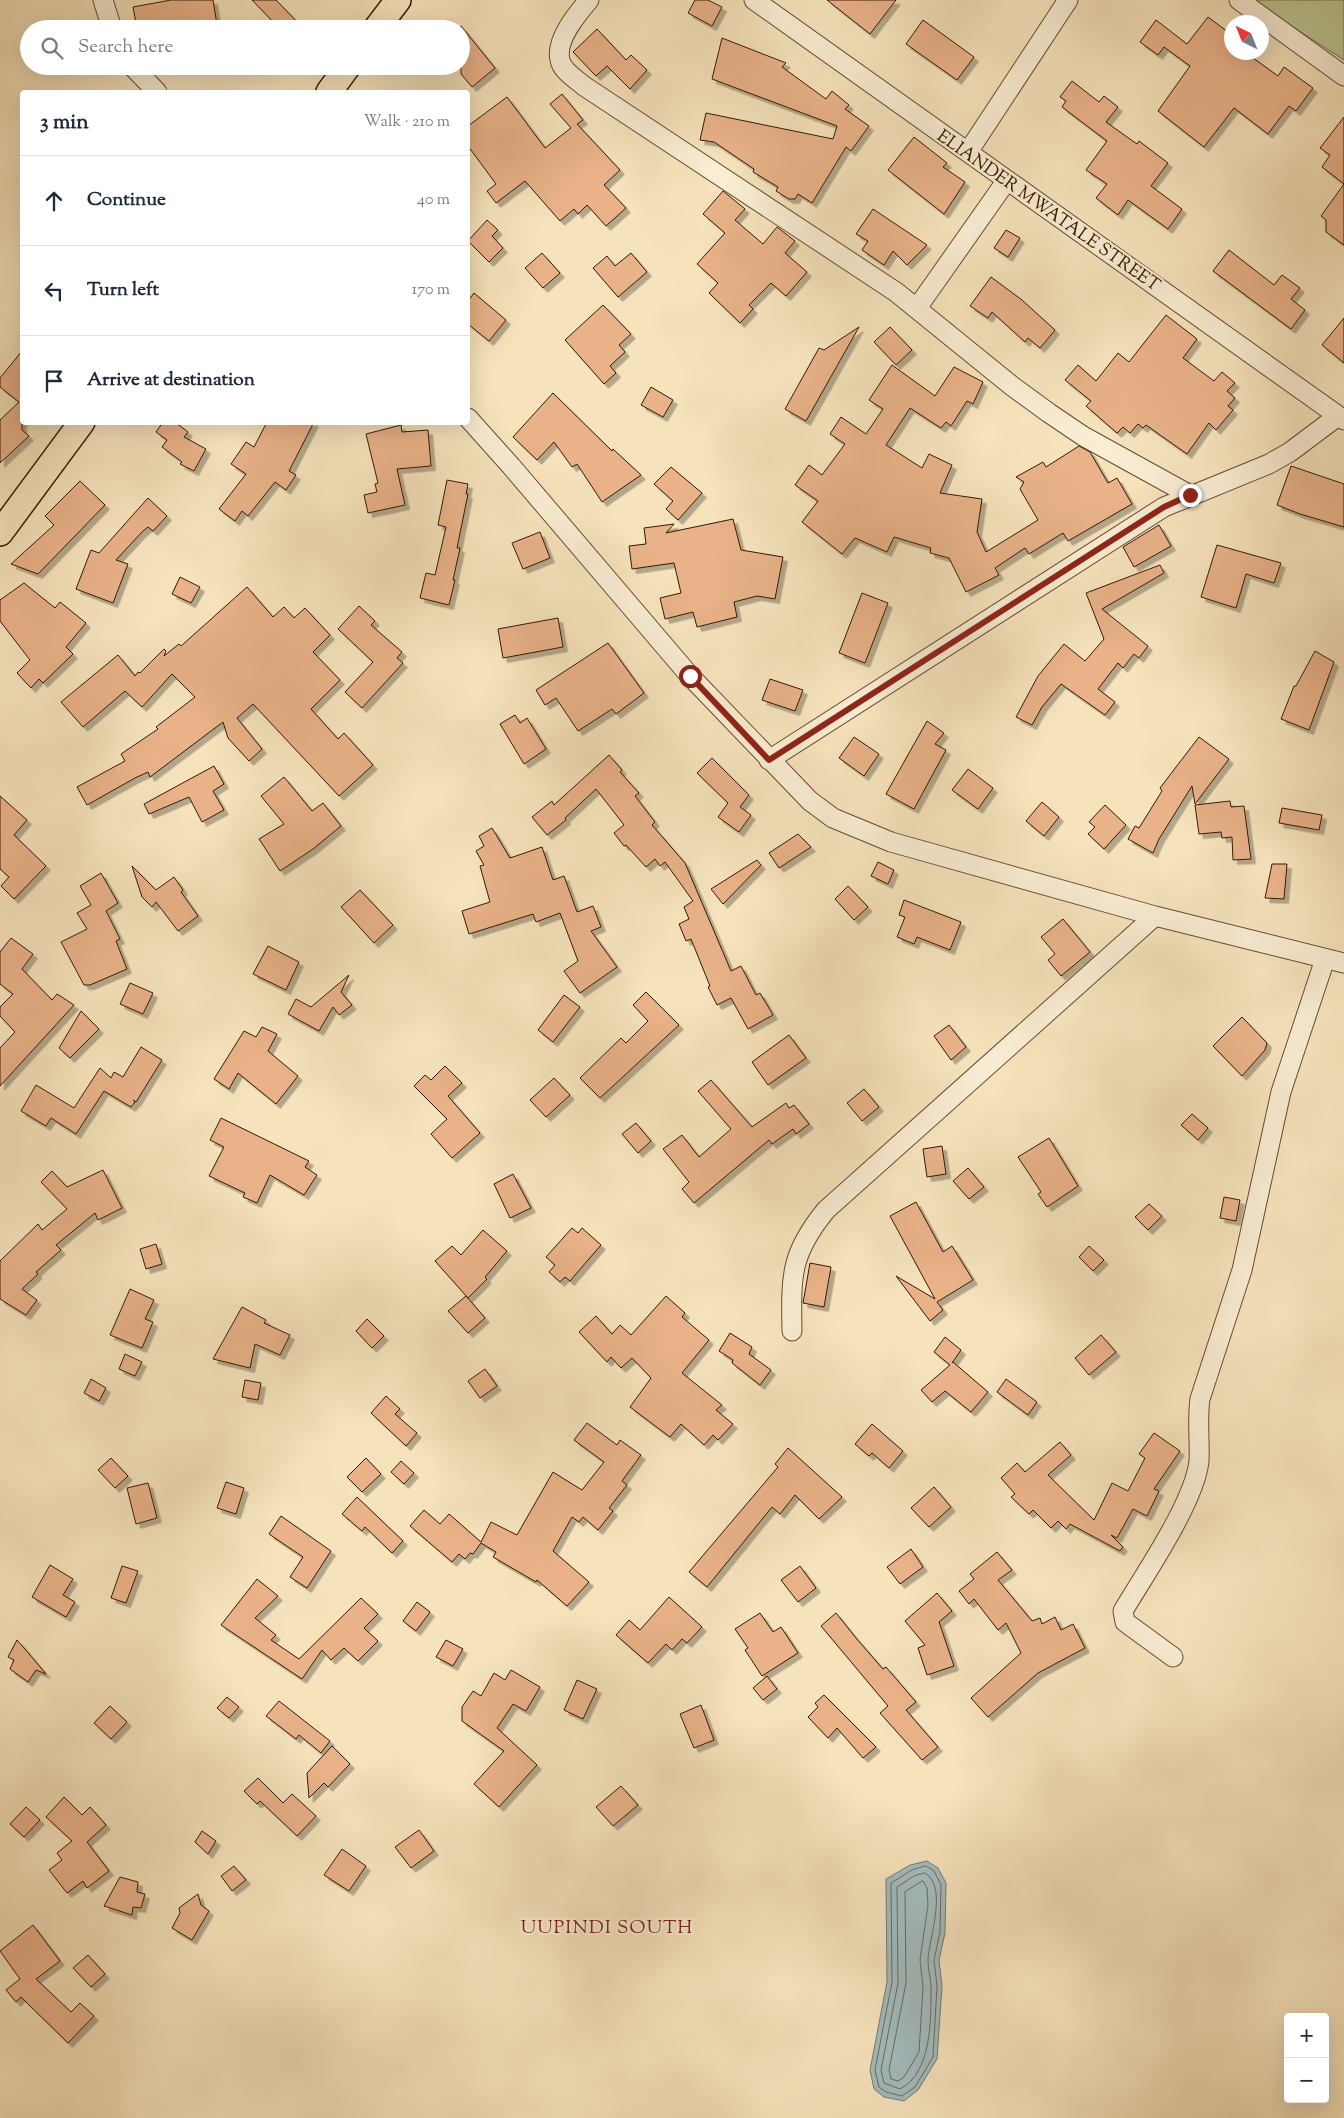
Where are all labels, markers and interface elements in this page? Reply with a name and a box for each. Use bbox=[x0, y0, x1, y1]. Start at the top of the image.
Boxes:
north arrow bbox=[1224, 15, 1269, 60]
search box bbox=[20, 20, 470, 75]
icon: search bbox=[38, 34, 66, 62]
text: Search here bbox=[78, 34, 173, 61]
text: 3 min bbox=[40, 108, 89, 138]
text: Walk · 210 m bbox=[364, 111, 450, 134]
street label: ELIANDER MWATALE STREET bbox=[931, 124, 1165, 299]
icon: ahead bbox=[40, 187, 68, 215]
text: Continue bbox=[87, 187, 166, 214]
text: 40 m bbox=[417, 189, 450, 212]
icon: left bbox=[40, 277, 68, 305]
text: Turn left bbox=[87, 277, 159, 304]
text: 170 m bbox=[412, 279, 450, 302]
icon: arrive bbox=[40, 367, 68, 395]
text: Arrive at destination bbox=[87, 367, 255, 394]
route end bbox=[1179, 484, 1202, 507]
route start bbox=[679, 665, 702, 688]
district label: UUPINDI SOUTH bbox=[521, 1915, 693, 1942]
map controls bbox=[1284, 2013, 1329, 2103]
button: + bbox=[1284, 2013, 1329, 2058]
button: − bbox=[1284, 2058, 1329, 2103]

